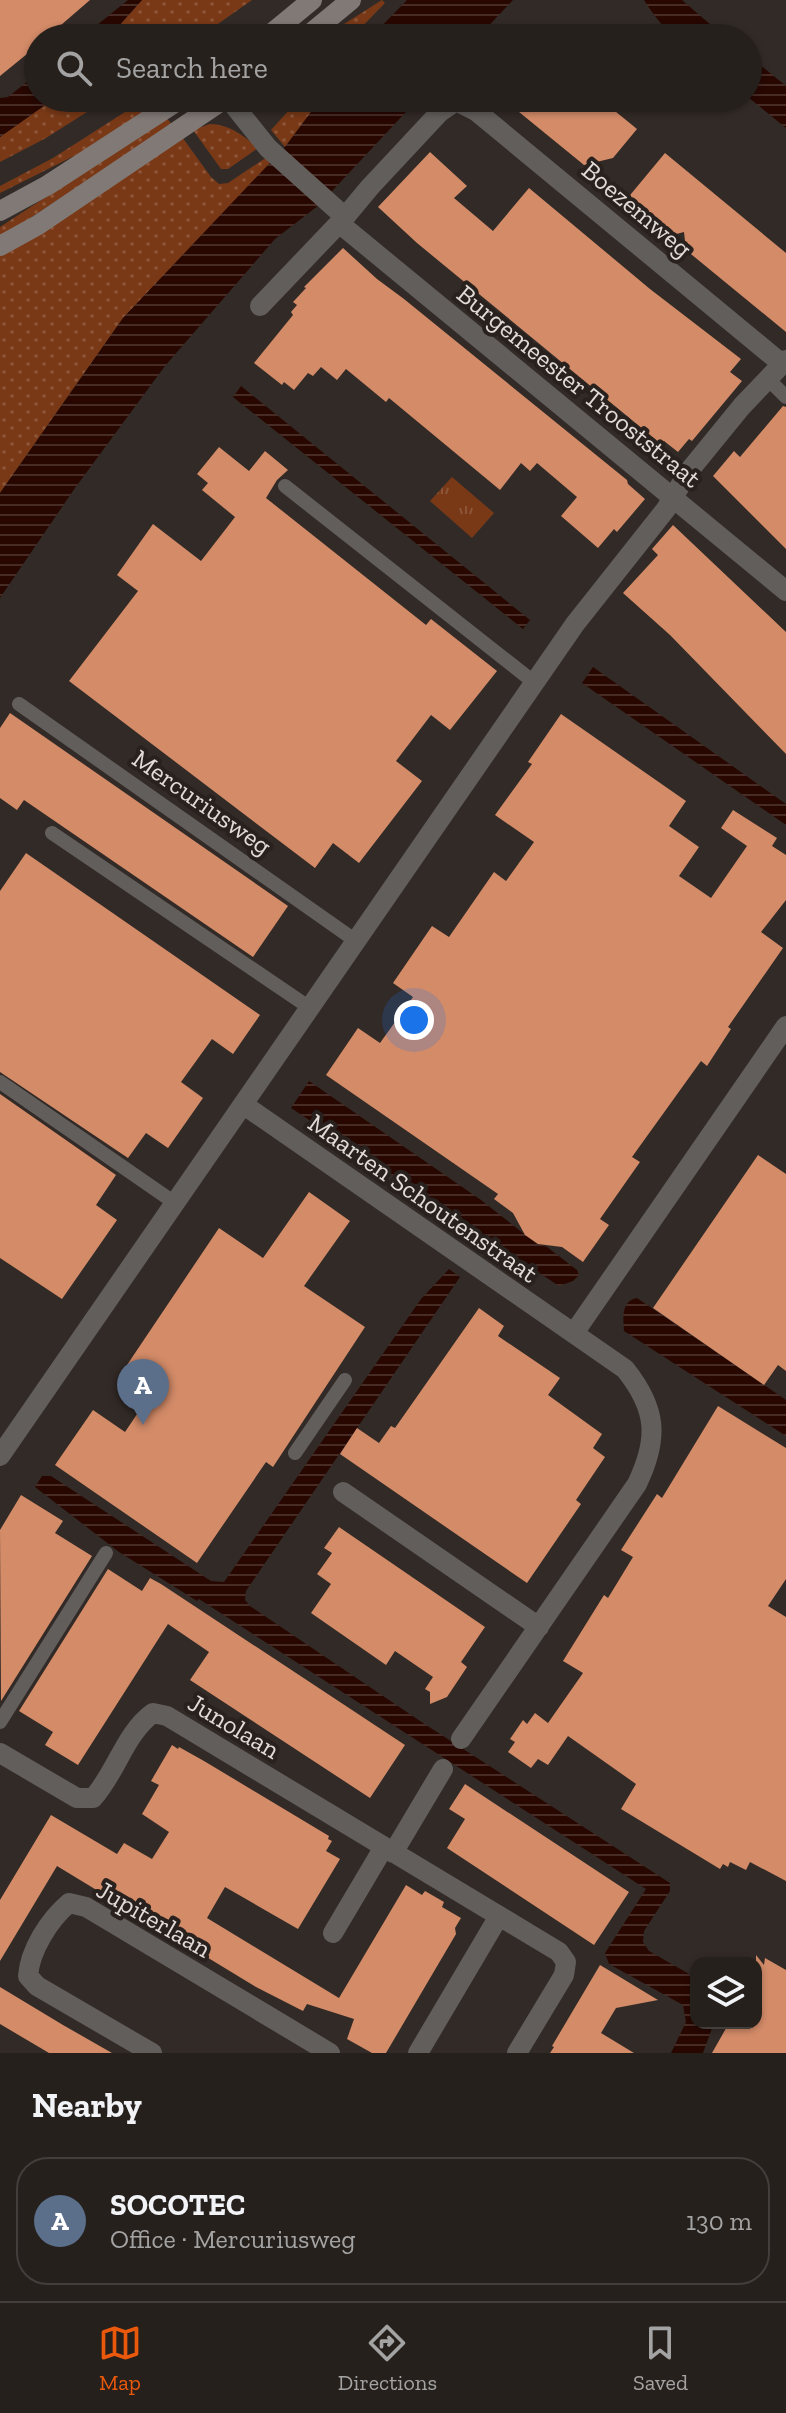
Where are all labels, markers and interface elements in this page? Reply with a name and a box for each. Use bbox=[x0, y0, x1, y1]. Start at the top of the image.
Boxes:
search box bbox=[24, 24, 762, 112]
icon: search bbox=[52, 46, 96, 90]
text: Search here bbox=[116, 50, 268, 86]
street label: Boezemweg bbox=[576, 154, 698, 264]
street label: Burgemeester Trooststraat bbox=[450, 278, 708, 495]
street label: Mercuriusweg bbox=[126, 742, 278, 862]
your location bbox=[394, 1000, 434, 1040]
street label: Maarten Schoutenstraat bbox=[302, 1107, 544, 1290]
pin: A bbox=[117, 1359, 169, 1425]
street label: Junolaan bbox=[182, 1686, 286, 1766]
street label: Jupiterlaan bbox=[91, 1873, 217, 1965]
map controls bbox=[690, 1957, 762, 2029]
button: layers bbox=[690, 1957, 762, 2029]
text: Nearby bbox=[32, 2085, 142, 2126]
text: SOCOTEC bbox=[110, 2187, 245, 2223]
text: A bbox=[51, 2205, 69, 2237]
text: 130 m bbox=[686, 2205, 752, 2237]
text: Office · Mercuriusweg bbox=[110, 2223, 356, 2255]
tab: Map bbox=[98, 2321, 142, 2396]
tab: Directions bbox=[338, 2321, 437, 2396]
tab: Saved bbox=[633, 2321, 688, 2396]

